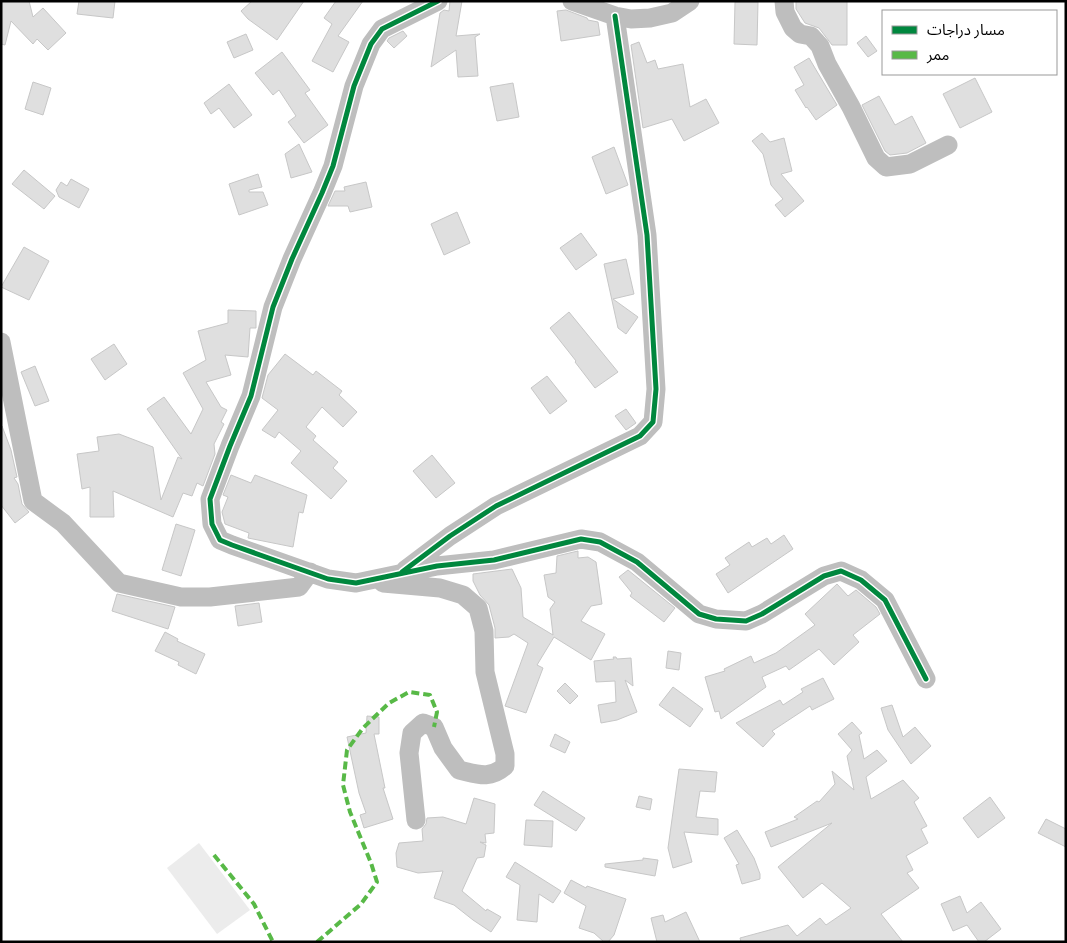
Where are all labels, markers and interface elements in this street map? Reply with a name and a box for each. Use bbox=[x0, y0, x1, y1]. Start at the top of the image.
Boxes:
legend bbox=[882, 10, 1057, 75]
text: مسار دراجات bbox=[927, 19, 1005, 40]
text: ممر bbox=[926, 44, 950, 65]

